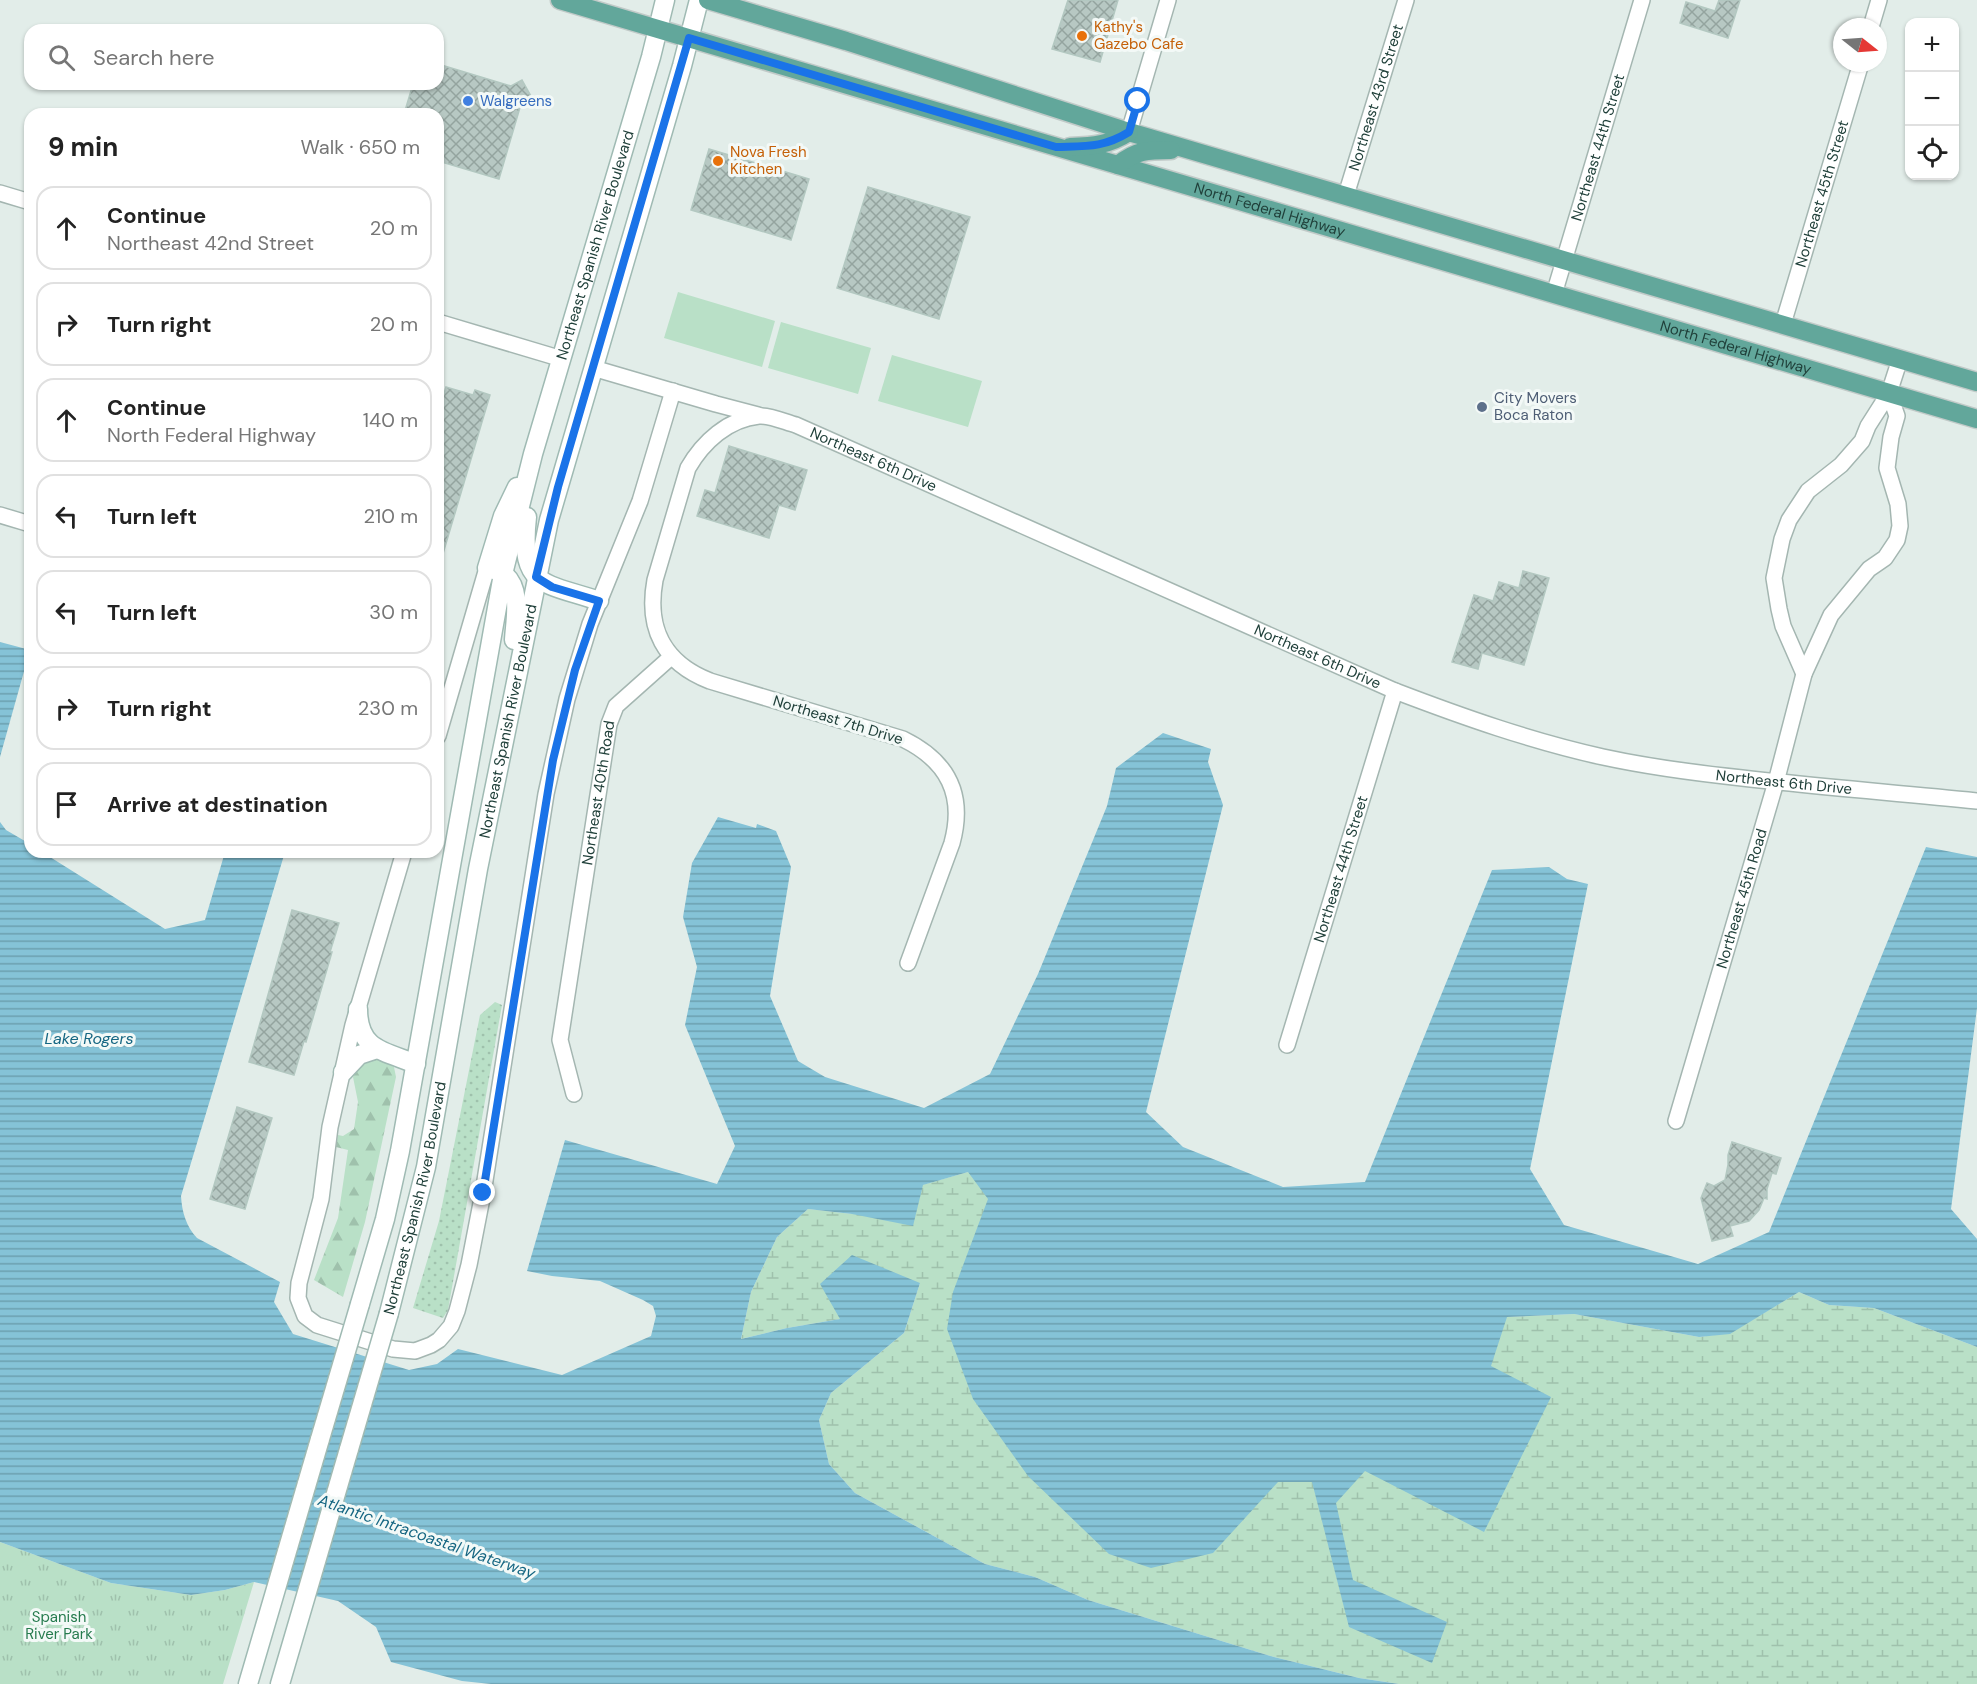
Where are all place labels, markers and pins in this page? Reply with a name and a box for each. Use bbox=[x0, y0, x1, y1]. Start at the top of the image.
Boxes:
place label: Kathy's Gazebo Cafe bbox=[1094, 17, 1183, 54]
marker: Kathy's Gazebo Cafe bbox=[1075, 29, 1089, 43]
place label: Walgreens bbox=[480, 91, 552, 111]
marker: Walgreens bbox=[461, 94, 475, 108]
place label: Nova Fresh Kitchen bbox=[730, 142, 807, 179]
marker: Nova Fresh Kitchen bbox=[711, 154, 725, 168]
place label: City Movers Boca Raton bbox=[1494, 388, 1577, 425]
marker: City Movers Boca Raton bbox=[1475, 400, 1489, 414]

